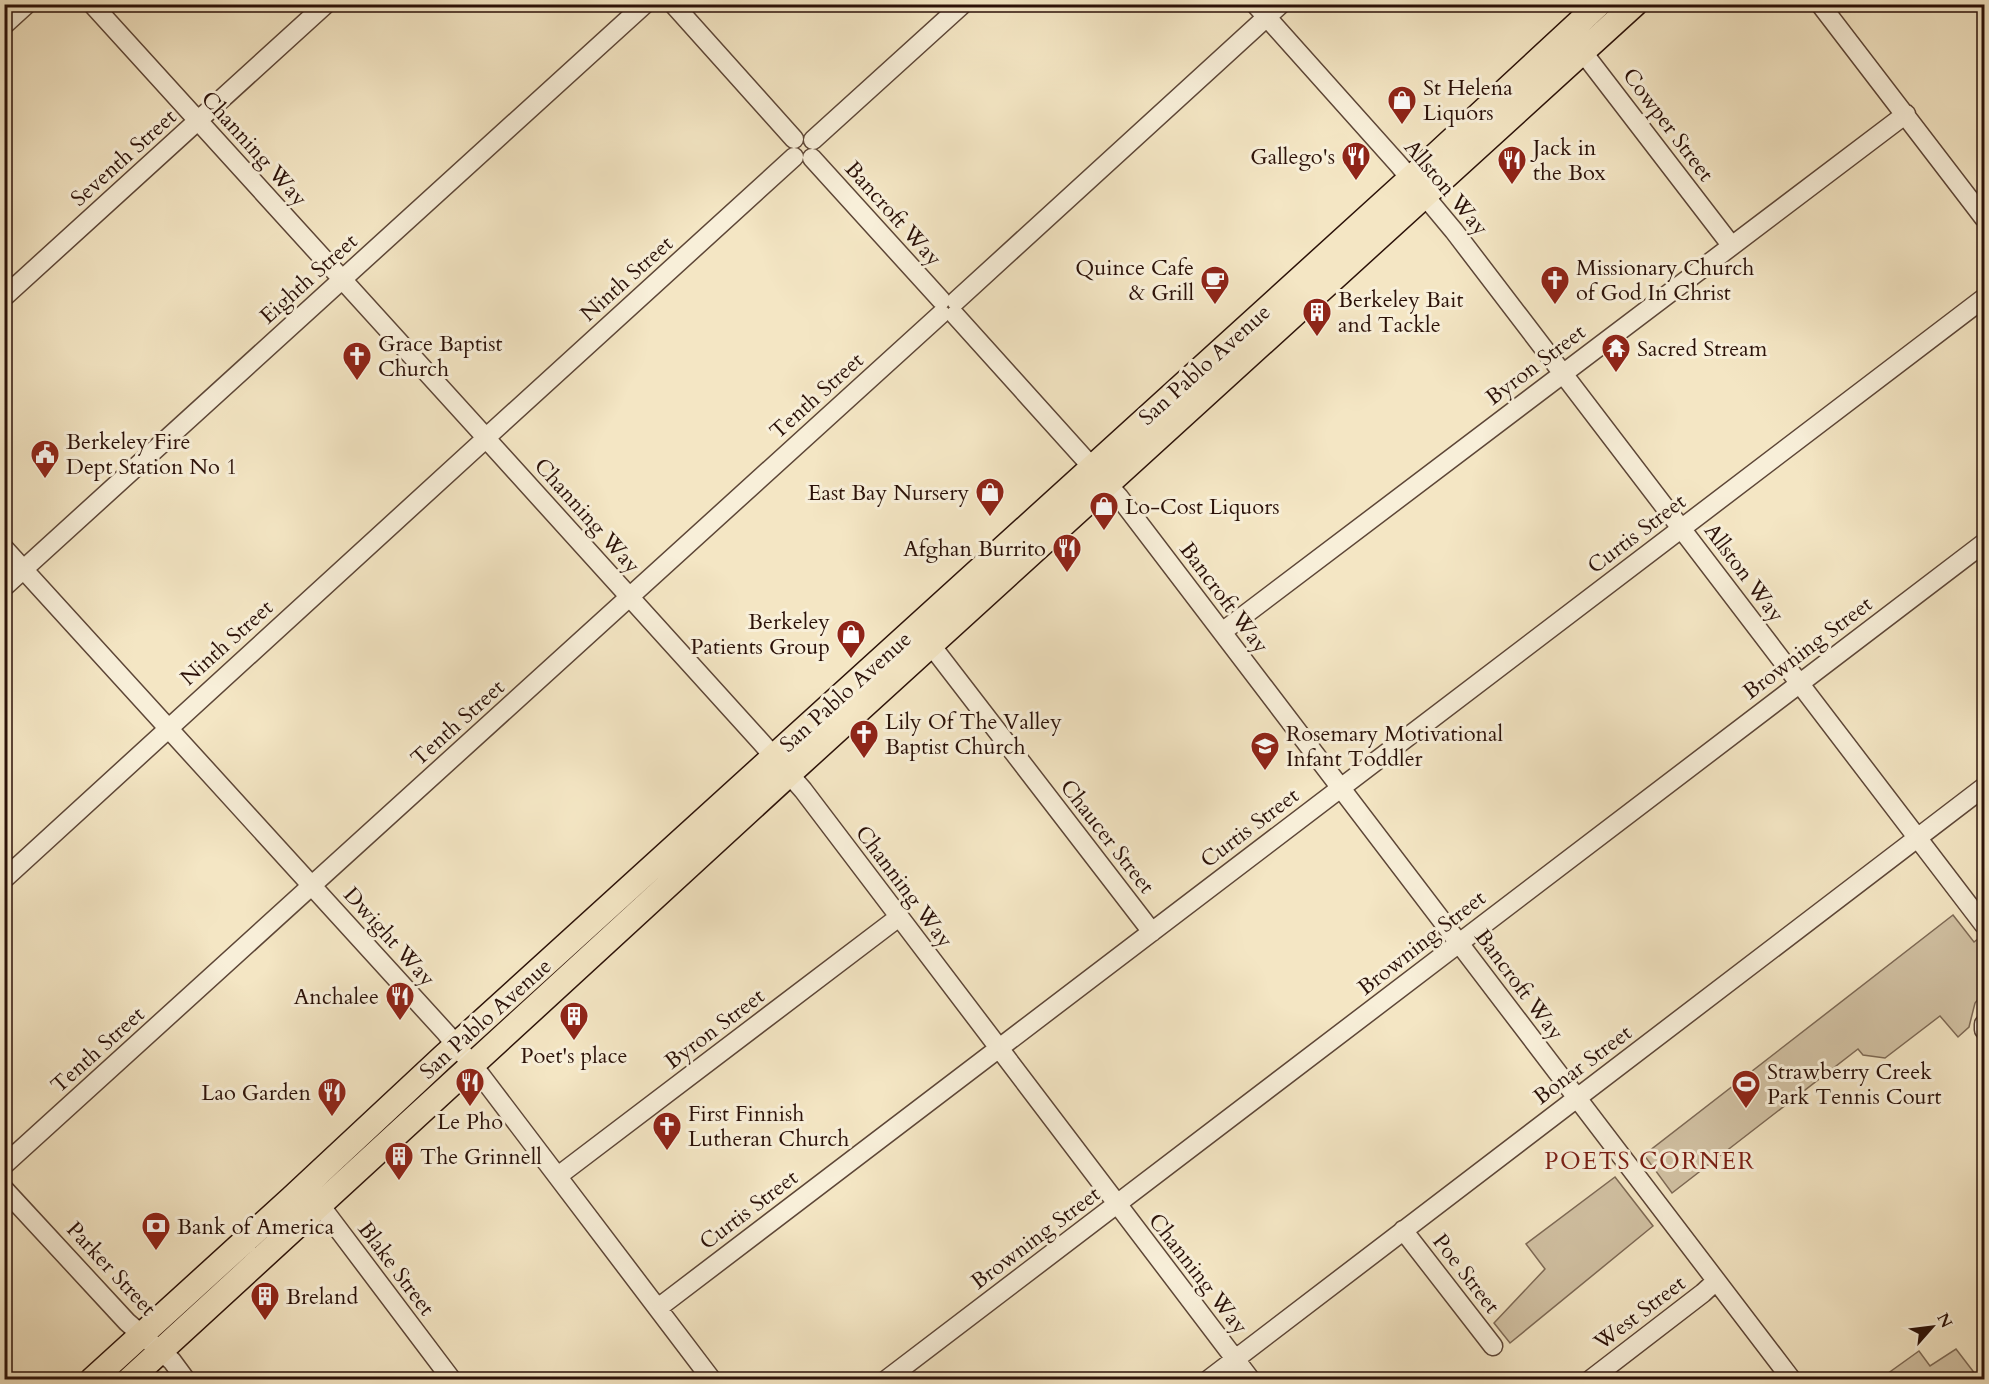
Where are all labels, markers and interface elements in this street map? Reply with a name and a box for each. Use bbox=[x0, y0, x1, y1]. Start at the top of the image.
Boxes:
street label: Cowper Street bbox=[1616, 62, 1721, 188]
place label: St Helena Liquors bbox=[1423, 73, 1513, 128]
street label: Channing Way bbox=[194, 84, 314, 213]
shop icon: St Helena Liquors bbox=[1386, 84, 1418, 126]
street label: Seventh Street bbox=[64, 102, 183, 213]
street label: Allston Way bbox=[1397, 133, 1496, 242]
place label: Jack in the Box bbox=[1530, 133, 1606, 188]
restaurant icon: Gallego's bbox=[1340, 140, 1372, 182]
place label: Gallego's bbox=[1250, 142, 1335, 172]
restaurant icon: Jack in the Box bbox=[1496, 144, 1528, 186]
street label: Bancroft Way bbox=[838, 155, 949, 273]
street label: Eighth Street bbox=[253, 227, 364, 331]
street label: Ninth Street bbox=[574, 229, 680, 328]
place label: Quince Cafe & Grill bbox=[1075, 253, 1194, 308]
place label: Missionary Church of God In Christ bbox=[1576, 253, 1754, 308]
cafe icon: Quince Cafe & Grill bbox=[1199, 264, 1231, 306]
church icon: Missionary Church of God In Christ bbox=[1539, 264, 1571, 306]
place label: Berkeley Bait and Tackle bbox=[1338, 285, 1463, 340]
building icon: Berkeley Bait and Tackle bbox=[1301, 296, 1333, 338]
street label: San Pablo Avenue bbox=[1132, 297, 1277, 432]
street label: Byron Street bbox=[1480, 317, 1592, 412]
place label: Grace Baptist Church bbox=[378, 329, 503, 384]
temple icon: Sacred Stream bbox=[1600, 332, 1632, 374]
place label: Sacred Stream bbox=[1637, 334, 1768, 364]
church icon: Grace Baptist Church bbox=[341, 340, 373, 382]
street label: Tenth Street bbox=[763, 346, 870, 446]
place label: Berkeley Fire Dept Station No 1 bbox=[66, 427, 237, 482]
public building icon: Berkeley Fire Dept Station No 1 bbox=[29, 438, 61, 480]
street label: Channing Way bbox=[527, 451, 647, 580]
shop icon: East Bay Nursery bbox=[974, 476, 1006, 518]
place label: East Bay Nursery bbox=[808, 478, 969, 508]
street label: Curtis Street bbox=[1581, 487, 1692, 581]
shop icon: Lo-Cost Liquors bbox=[1088, 490, 1120, 532]
place label: Lo-Cost Liquors bbox=[1125, 492, 1280, 522]
street label: Allston Way bbox=[1697, 517, 1792, 629]
restaurant icon: Afghan Burrito bbox=[1051, 532, 1083, 574]
place label: Afghan Burrito bbox=[903, 534, 1046, 564]
street label: Bancroft Way bbox=[1173, 536, 1276, 660]
street label: Browning Street bbox=[1737, 589, 1879, 706]
street label: Ninth Street bbox=[174, 593, 280, 692]
place label: Berkeley Patients Group bbox=[691, 607, 830, 662]
shop icon: Berkeley Patients Group bbox=[835, 618, 867, 660]
street label: San Pablo Avenue bbox=[773, 624, 918, 759]
street label: Tenth Street bbox=[404, 673, 511, 773]
place label: Lily Of The Valley Baptist Church bbox=[885, 707, 1062, 762]
church icon: Lily Of The Valley Baptist Church bbox=[848, 718, 880, 760]
place label: Rosemary Motivational Infant Toddler bbox=[1286, 719, 1504, 774]
school or university icon: Rosemary Motivational Infant Toddler bbox=[1249, 730, 1281, 772]
street label: Chaucer Street bbox=[1053, 773, 1161, 900]
street label: Curtis Street bbox=[1194, 781, 1305, 875]
street label: Channing Way bbox=[848, 819, 960, 954]
street label: Dwight Way bbox=[336, 880, 442, 993]
street label: Browning Street bbox=[1351, 883, 1492, 1002]
street label: Bancroft Way bbox=[1468, 923, 1571, 1047]
street label: San Pablo Avenue bbox=[413, 951, 558, 1086]
restaurant icon: Anchalee bbox=[384, 980, 416, 1022]
street label: Byron Street bbox=[659, 981, 771, 1076]
place label: Anchalee bbox=[294, 982, 379, 1012]
street label: Tenth Street bbox=[44, 1000, 151, 1100]
building icon: Poet's place bbox=[558, 1000, 590, 1042]
street label: Bonar Street bbox=[1527, 1018, 1638, 1112]
place label: Poet's place bbox=[521, 1041, 627, 1071]
place label: Strawberry Creek Park Tennis Court bbox=[1767, 1057, 1942, 1112]
restaurant icon: Le Pho bbox=[454, 1066, 486, 1108]
sports icon: Strawberry Creek Park Tennis Court bbox=[1730, 1068, 1762, 1110]
restaurant icon: Lao Garden bbox=[316, 1076, 348, 1118]
place label: Lao Garden bbox=[201, 1078, 311, 1108]
place label: First Finnish Lutheran Church bbox=[688, 1099, 849, 1154]
place label: Le Pho bbox=[437, 1107, 503, 1137]
church icon: First Finnish Lutheran Church bbox=[651, 1110, 683, 1152]
building icon: The Grinnell bbox=[383, 1140, 415, 1182]
place label: The Grinnell bbox=[420, 1142, 542, 1172]
district label: POETS CORNER bbox=[1544, 1145, 1756, 1178]
street label: Curtis Street bbox=[693, 1163, 804, 1257]
street label: Browning Street bbox=[965, 1179, 1107, 1296]
street label: Channing Way bbox=[1142, 1207, 1255, 1341]
bank icon: Bank of America bbox=[140, 1210, 172, 1252]
place label: Bank of America bbox=[177, 1212, 335, 1242]
street label: Parker Street bbox=[60, 1215, 163, 1323]
street label: Blake Street bbox=[351, 1215, 442, 1322]
street label: Poe Street bbox=[1426, 1227, 1507, 1320]
street label: West Street bbox=[1587, 1268, 1692, 1358]
building icon: Breland bbox=[249, 1280, 281, 1322]
place label: Breland bbox=[286, 1282, 359, 1312]
north arrow bbox=[1902, 1297, 1962, 1357]
text: N bbox=[1931, 1309, 1957, 1332]

